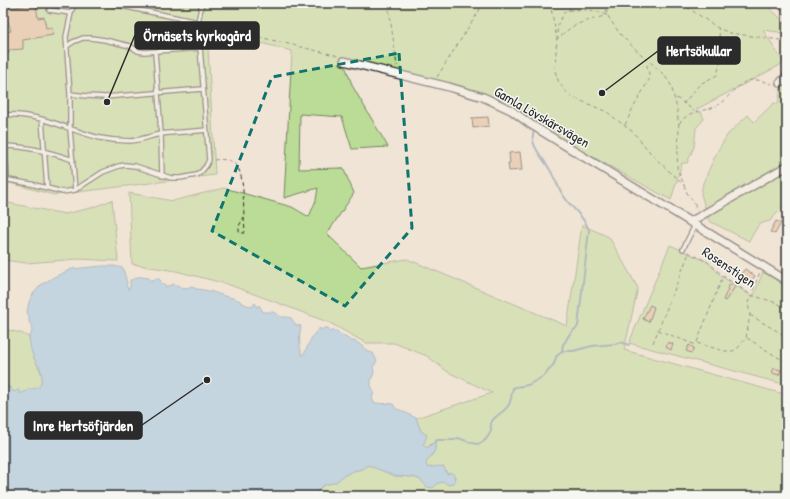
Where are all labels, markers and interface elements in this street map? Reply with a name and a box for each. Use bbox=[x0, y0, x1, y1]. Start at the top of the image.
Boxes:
callout: Örnäsets kyrkogård bbox=[135, 22, 259, 49]
text: Örnäsets kyrkogård bbox=[143, 25, 251, 47]
callout: Hertsökullar bbox=[658, 37, 740, 64]
text: Hertsökullar bbox=[666, 40, 732, 61]
street label: Gamla Lövskärsvägen bbox=[491, 82, 593, 152]
street label: Rosenstigen bbox=[698, 242, 760, 292]
callout: Inre Hertsöfjärden bbox=[25, 412, 142, 439]
text: Inre Hertsöfjärden bbox=[33, 415, 133, 436]

